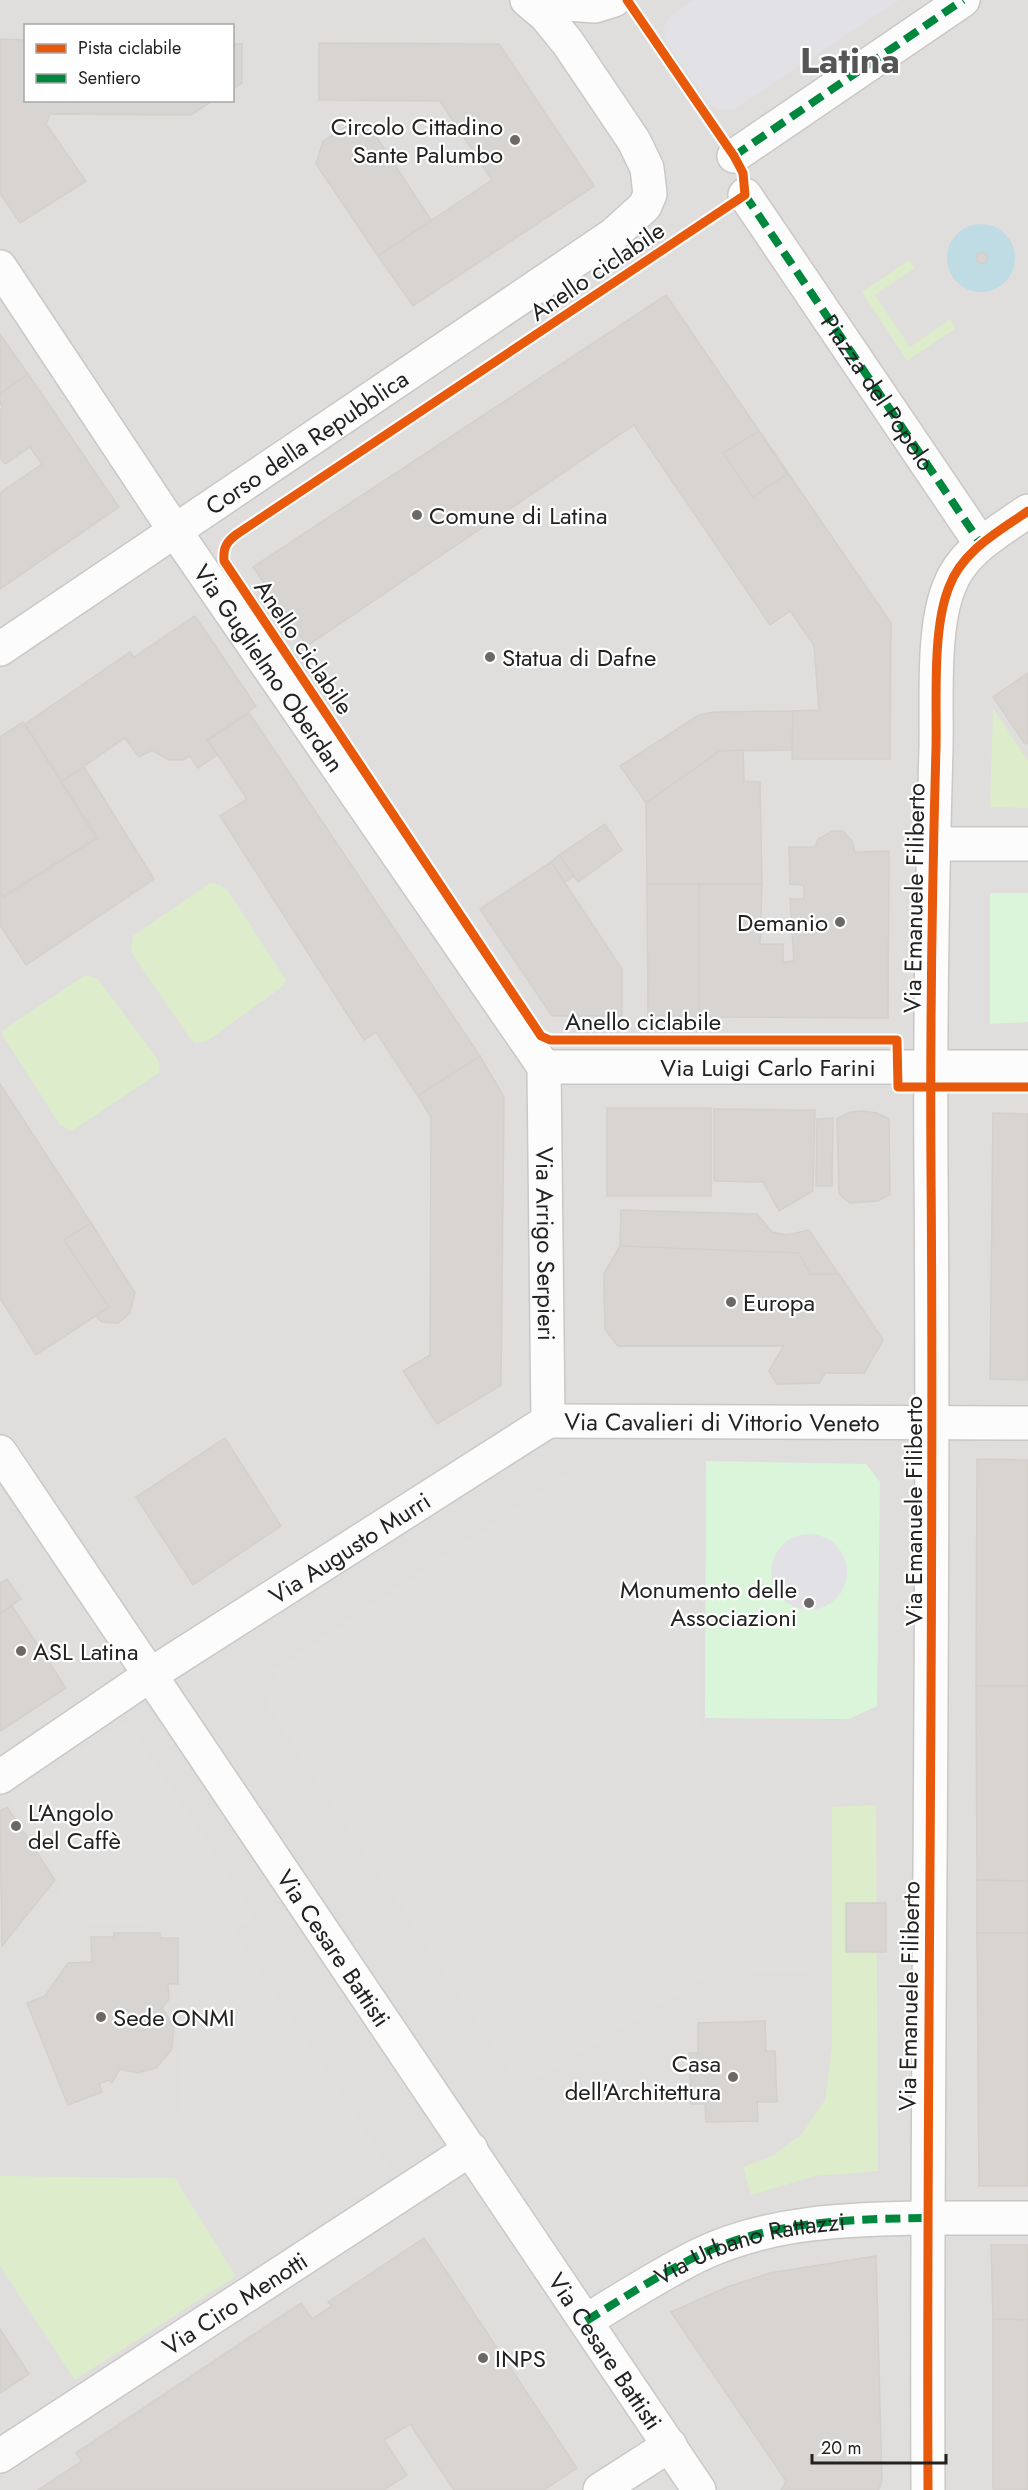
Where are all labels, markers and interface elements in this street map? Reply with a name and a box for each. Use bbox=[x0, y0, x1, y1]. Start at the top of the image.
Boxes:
legend bbox=[24, 24, 234, 102]
district label: Latina bbox=[800, 34, 900, 86]
text: Pista ciclabile bbox=[78, 35, 181, 61]
text: Sentiero bbox=[78, 65, 141, 91]
place label: Circolo Cittadino Sante Palumbo bbox=[331, 109, 503, 172]
marker: Circolo Cittadino Sante Palumbo bbox=[508, 133, 522, 147]
street label: Anello ciclabile bbox=[522, 213, 672, 329]
street label: Piazza del Popolo bbox=[813, 307, 944, 477]
street label: Corso della Repubblica bbox=[198, 361, 415, 523]
place label: Comune di Latina bbox=[429, 498, 608, 533]
marker: Comune di Latina bbox=[410, 508, 424, 522]
street label: Via Guglielmo Oberdan bbox=[185, 557, 353, 779]
street label: Anello ciclabile bbox=[246, 572, 362, 722]
place label: Statua di Dafne bbox=[502, 640, 656, 675]
marker: Statua di Dafne bbox=[483, 650, 497, 664]
street label: Via Emanuele Filiberto bbox=[894, 783, 934, 1013]
place label: Demanio bbox=[737, 905, 828, 940]
marker: Demanio bbox=[833, 915, 847, 929]
street label: Anello ciclabile bbox=[565, 1004, 721, 1039]
street label: Via Luigi Carlo Farini bbox=[660, 1050, 876, 1085]
street label: Via Arrigo Serpieri bbox=[527, 1147, 565, 1341]
place label: Europa bbox=[743, 1285, 815, 1320]
marker: Europa bbox=[724, 1295, 738, 1309]
street label: Via Emanuele Filiberto bbox=[896, 1396, 931, 1626]
street label: Via Cavalieri di Vittorio Veneto bbox=[564, 1404, 880, 1440]
street label: Via Augusto Murri bbox=[262, 1483, 437, 1612]
place label: Monumento delle Associazioni bbox=[620, 1572, 797, 1635]
marker: Monumento delle Associazioni bbox=[802, 1596, 816, 1610]
place label: ASL Latina bbox=[33, 1634, 138, 1669]
marker: ASL Latina bbox=[14, 1644, 28, 1658]
place label: L'Angolo del Caffè bbox=[28, 1795, 121, 1858]
marker: L'Angolo del Caffè bbox=[9, 1819, 23, 1833]
street label: Via Cesare Battisti bbox=[268, 1862, 400, 2034]
street label: Via Emanuele Filiberto bbox=[889, 1881, 929, 2111]
place label: Sede ONMI bbox=[113, 2000, 235, 2035]
marker: Sede ONMI bbox=[94, 2010, 108, 2024]
place label: Casa dell'Architettura bbox=[565, 2046, 721, 2109]
marker: Casa dell'Architettura bbox=[726, 2070, 740, 2084]
street label: Via Urbano Rattazzi bbox=[648, 2203, 846, 2293]
street label: Via Ciro Menotti bbox=[155, 2243, 314, 2363]
street label: Via Cesare Battisti bbox=[540, 2266, 671, 2437]
place label: INPS bbox=[495, 2341, 546, 2376]
marker: INPS bbox=[476, 2351, 490, 2365]
scale bar bbox=[812, 2427, 946, 2465]
text: 20 m bbox=[821, 2435, 861, 2461]

